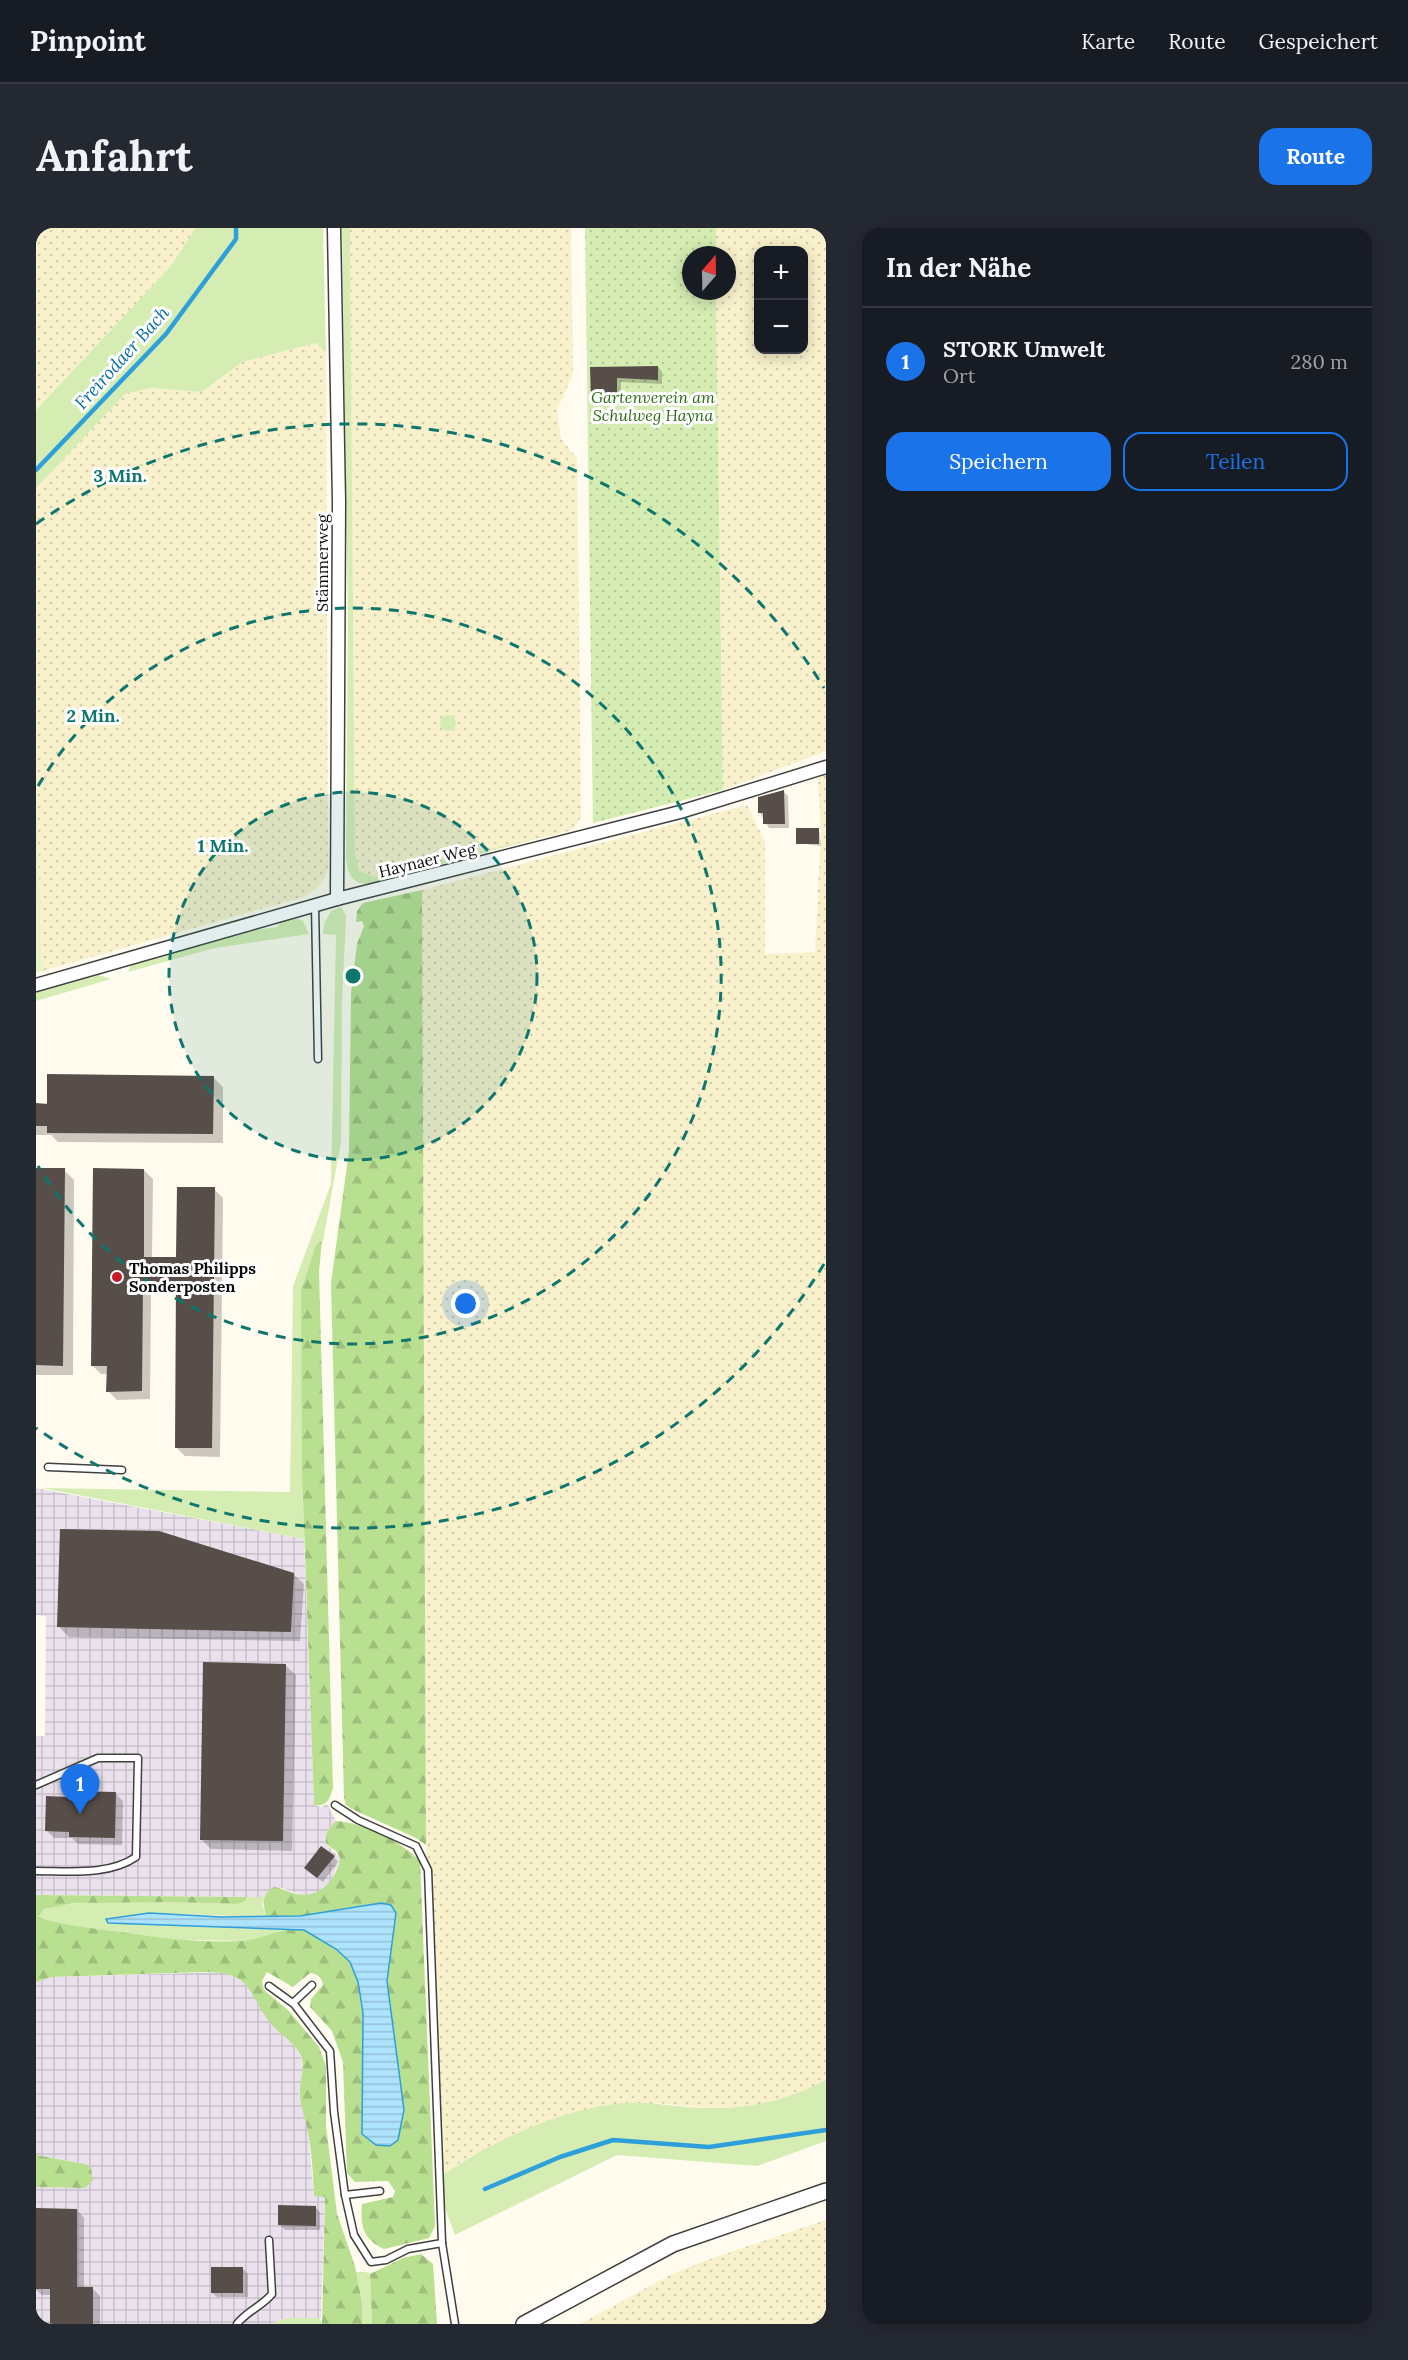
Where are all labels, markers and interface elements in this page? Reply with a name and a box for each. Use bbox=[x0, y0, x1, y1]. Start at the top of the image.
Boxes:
text: Pinpoint bbox=[30, 23, 146, 59]
text: Karte bbox=[1081, 28, 1135, 55]
text: Route bbox=[1168, 28, 1226, 55]
text: Gespeichert bbox=[1259, 28, 1378, 55]
button: Route bbox=[1259, 128, 1372, 185]
text: Anfahrt bbox=[36, 129, 193, 183]
north arrow bbox=[682, 246, 736, 300]
map controls bbox=[754, 246, 808, 354]
button: + bbox=[754, 246, 808, 300]
text: In der Nähe bbox=[886, 251, 1031, 284]
button: − bbox=[754, 300, 808, 354]
water label: Freirodaer Bach bbox=[69, 301, 174, 414]
text: STORK Umwelt bbox=[943, 335, 1105, 363]
text: 1 bbox=[901, 349, 910, 374]
text: 280 m bbox=[1290, 349, 1348, 374]
text: Ort bbox=[943, 363, 975, 388]
park label: Gartenverein am Schulweg Hayna bbox=[591, 387, 715, 425]
button: Speichern bbox=[886, 432, 1111, 491]
button: Teilen bbox=[1123, 432, 1348, 491]
text: 3 Min. bbox=[93, 464, 147, 487]
street label: Stämmerweg bbox=[312, 513, 332, 612]
text: 2 Min. bbox=[66, 704, 120, 727]
text: 1 Min. bbox=[198, 834, 248, 857]
street label: Haynaer Weg bbox=[376, 838, 479, 882]
centre of rings bbox=[343, 966, 363, 986]
place label: Thomas Philipps Sonderposten bbox=[129, 1258, 256, 1296]
marker: Thomas Philipps Sonderposten bbox=[110, 1270, 124, 1284]
your location bbox=[451, 1289, 480, 1318]
pin: 1 bbox=[60, 1764, 99, 1814]

